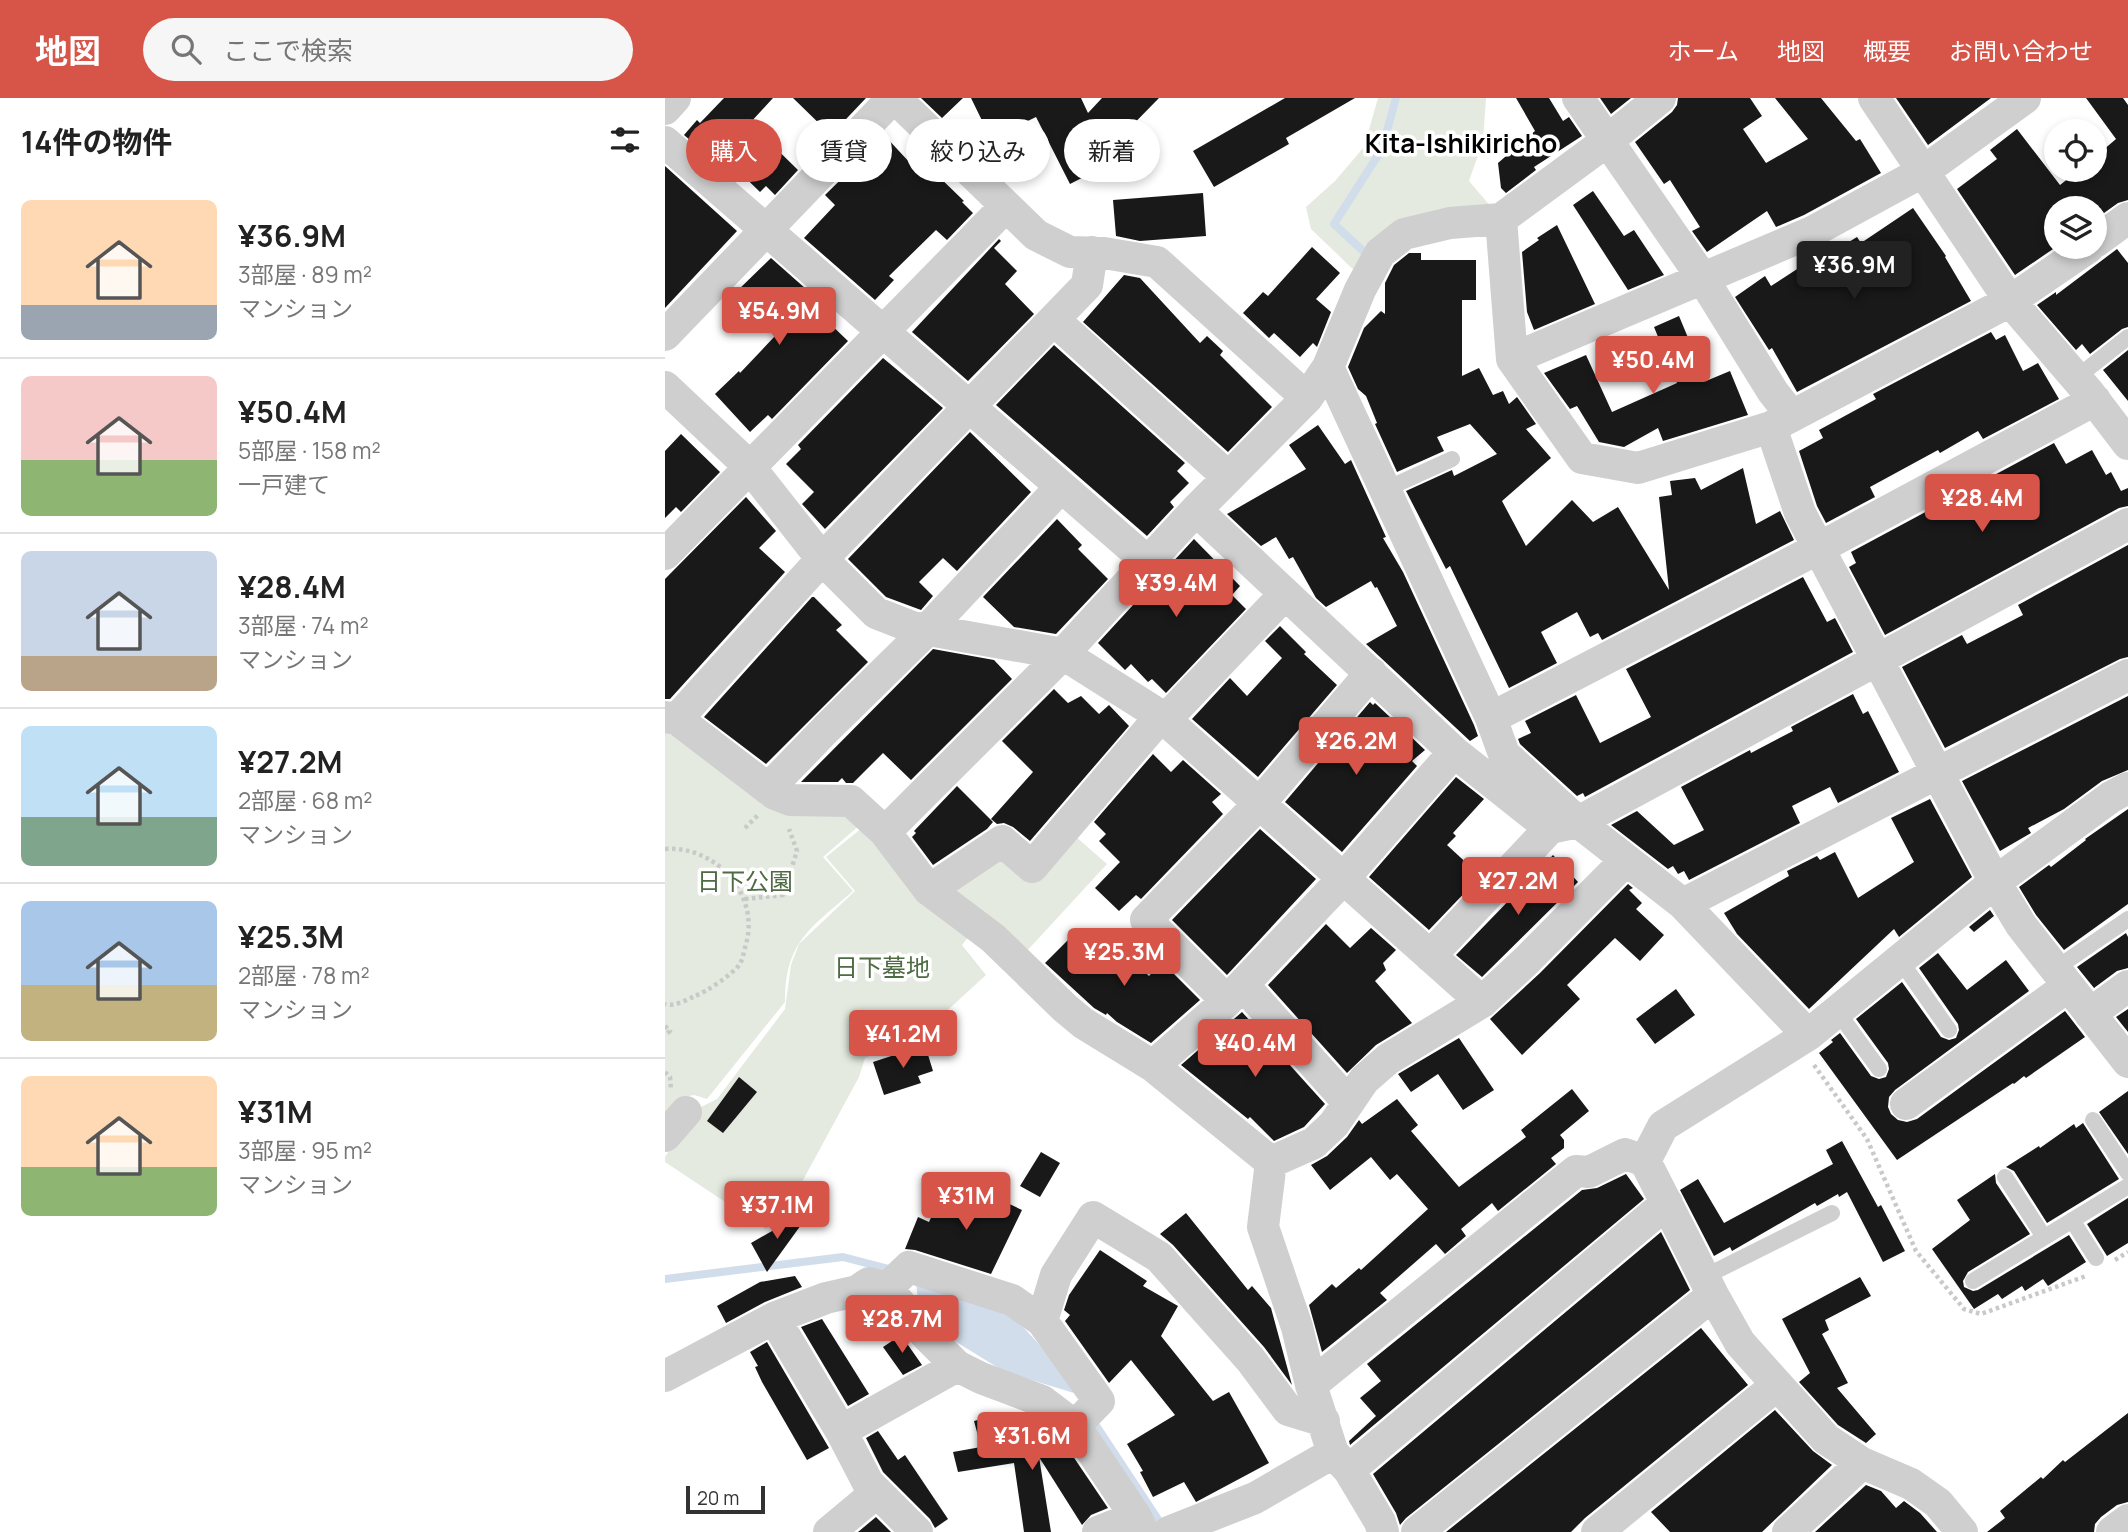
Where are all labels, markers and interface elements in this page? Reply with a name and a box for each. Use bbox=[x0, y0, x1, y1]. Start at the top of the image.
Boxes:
search box bbox=[143, 18, 633, 81]
text: 地図 bbox=[35, 28, 101, 73]
icon: search bbox=[167, 30, 205, 68]
text: ここで検索 bbox=[223, 32, 353, 68]
text: ホーム bbox=[1668, 34, 1739, 67]
text: 地図 bbox=[1777, 34, 1825, 67]
text: 概要 bbox=[1863, 34, 1911, 67]
text: お問い合わせ bbox=[1949, 34, 2093, 67]
chip: 購入 bbox=[686, 119, 782, 182]
chip: 賃貸 bbox=[796, 119, 892, 182]
chip: 絞り込み bbox=[906, 119, 1050, 182]
chip: 新着 bbox=[1064, 119, 1160, 182]
map controls bbox=[2044, 119, 2107, 259]
button: locate bbox=[2044, 119, 2107, 182]
text: 14件の物件 bbox=[21, 121, 172, 162]
icon: filters bbox=[606, 121, 644, 159]
district label: Kita-Ishikiricho bbox=[1365, 125, 1557, 161]
button: layers bbox=[2044, 196, 2107, 259]
text: ¥36.9M bbox=[238, 215, 346, 256]
icon: home bbox=[77, 228, 161, 312]
pin: ¥36.9M bbox=[1797, 242, 1911, 301]
text: ¥36.9M bbox=[1813, 248, 1895, 280]
text: 3部屋 · 89 m² bbox=[238, 258, 372, 290]
pin: ¥54.9M bbox=[722, 288, 836, 347]
text: マンション bbox=[238, 292, 353, 324]
text: ¥54.9M bbox=[738, 294, 820, 326]
pin: ¥50.4M bbox=[1596, 336, 1710, 396]
text: ¥50.4M bbox=[1611, 343, 1695, 375]
text: ¥50.4M bbox=[238, 391, 347, 432]
icon: home bbox=[77, 404, 161, 488]
text: 5部屋 · 158 m² bbox=[238, 434, 381, 466]
text: 一戸建て bbox=[238, 468, 330, 500]
pin: ¥28.4M bbox=[1925, 474, 2039, 534]
text: ¥28.4M bbox=[1941, 481, 2023, 513]
pin: ¥39.4M bbox=[1119, 560, 1233, 619]
text: ¥28.4M bbox=[238, 566, 346, 607]
text: ¥39.4M bbox=[1135, 566, 1217, 598]
icon: home bbox=[77, 579, 161, 663]
text: 3部屋 · 74 m² bbox=[238, 609, 369, 641]
text: マンション bbox=[238, 643, 353, 675]
pin: ¥26.2M bbox=[1299, 718, 1413, 777]
text: ¥26.2M bbox=[1315, 724, 1397, 756]
text: ¥27.2M bbox=[238, 741, 342, 782]
icon: home bbox=[77, 754, 161, 838]
text: 2部屋 · 68 m² bbox=[238, 784, 372, 816]
text: マンション bbox=[238, 818, 353, 850]
pin: ¥27.2M bbox=[1461, 858, 1575, 917]
park label: 日下公園 bbox=[697, 864, 793, 897]
text: ¥27.2M bbox=[1478, 864, 1558, 896]
text: ¥25.3M bbox=[238, 916, 344, 957]
pin: ¥25.3M bbox=[1067, 928, 1181, 988]
icon: home bbox=[77, 929, 161, 1013]
text: ¥25.3M bbox=[1083, 935, 1165, 967]
park label: 日下墓地 bbox=[834, 950, 930, 983]
text: 2部屋 · 78 m² bbox=[238, 959, 370, 991]
text: マンション bbox=[238, 993, 353, 1025]
pin: ¥41.2M bbox=[846, 1010, 960, 1070]
text: ¥41.2M bbox=[865, 1017, 941, 1049]
pin: ¥40.4M bbox=[1198, 1020, 1312, 1079]
text: ¥40.4M bbox=[1214, 1026, 1296, 1058]
text: ¥31M bbox=[238, 1091, 313, 1132]
icon: home bbox=[77, 1104, 161, 1188]
text: 3部屋 · 95 m² bbox=[238, 1134, 372, 1166]
text: マンション bbox=[238, 1168, 353, 1200]
pin: ¥31M bbox=[925, 1172, 1007, 1232]
text: ¥31M bbox=[937, 1179, 995, 1211]
pin: ¥37.1M bbox=[720, 1182, 834, 1241]
text: ¥37.1M bbox=[740, 1188, 814, 1220]
pin: ¥28.7M bbox=[845, 1296, 959, 1355]
text: ¥28.7M bbox=[862, 1302, 942, 1334]
pin: ¥31.6M bbox=[975, 1412, 1089, 1472]
text: ¥31.6M bbox=[993, 1419, 1071, 1451]
scale bar bbox=[686, 1483, 765, 1515]
text: 20 m bbox=[697, 1485, 739, 1511]

